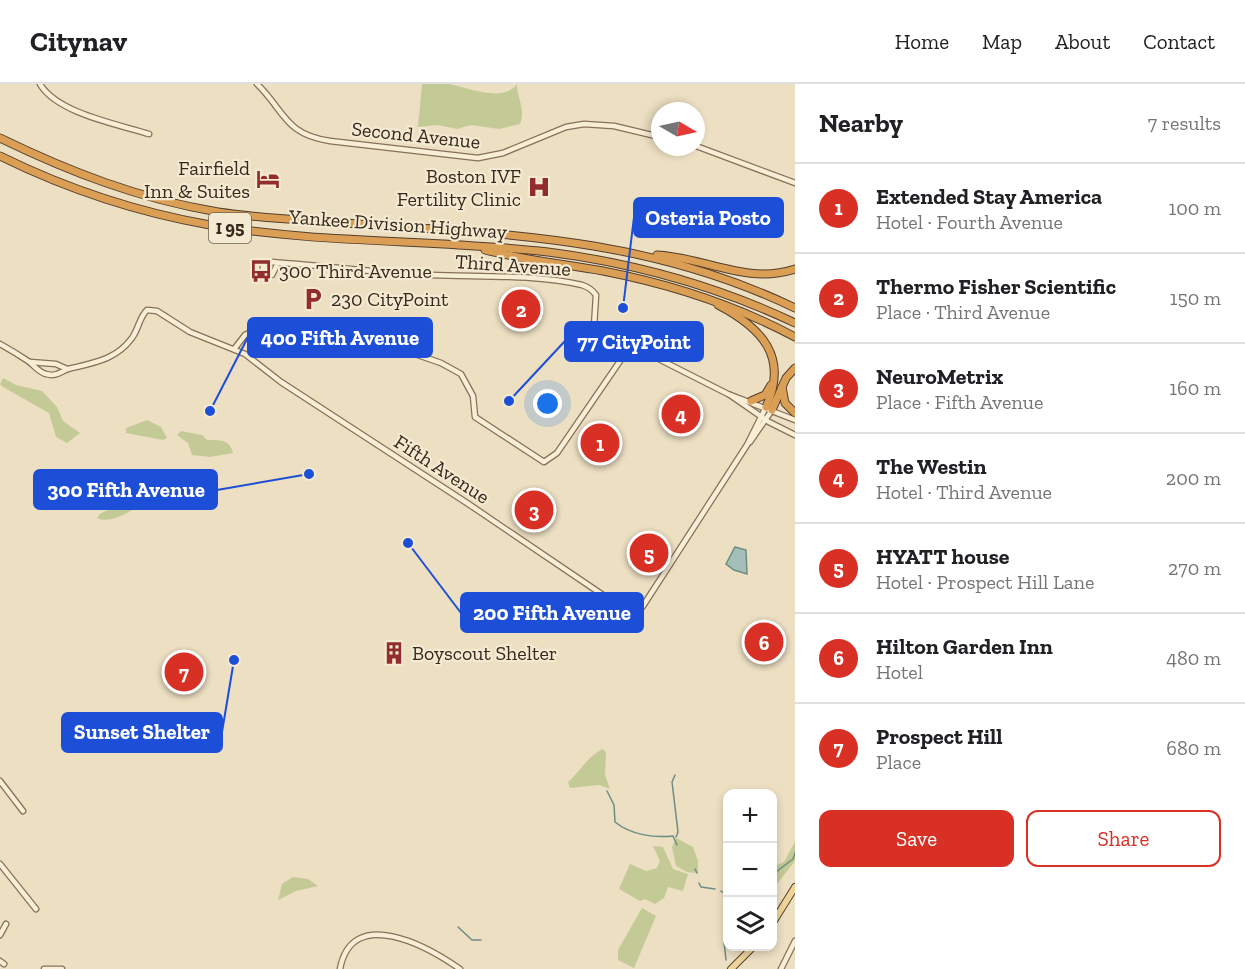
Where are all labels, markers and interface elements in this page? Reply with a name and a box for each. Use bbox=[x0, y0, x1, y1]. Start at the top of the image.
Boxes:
text: Citynav bbox=[30, 25, 127, 58]
text: Home bbox=[895, 29, 949, 54]
text: Map bbox=[982, 29, 1022, 54]
text: About bbox=[1055, 29, 1110, 54]
text: Contact bbox=[1143, 29, 1215, 54]
north arrow bbox=[651, 102, 705, 156]
text: Nearby bbox=[819, 107, 903, 139]
text: 7 results bbox=[1148, 111, 1221, 135]
street label: Second Avenue bbox=[350, 116, 482, 154]
place label: Fairfield Inn & Suites bbox=[144, 156, 250, 203]
place label: Boston IVF Fertility Clinic bbox=[397, 164, 521, 211]
hotel icon: Fairfield Inn & Suites bbox=[255, 166, 281, 192]
hospital icon: Boston IVF Fertility Clinic bbox=[526, 174, 552, 200]
text: Extended Stay America bbox=[876, 183, 1102, 210]
text: 1 bbox=[834, 196, 843, 220]
text: 100 m bbox=[1168, 196, 1221, 220]
callout: Osteria Posto bbox=[634, 198, 783, 237]
street label: Yankee Division Highway bbox=[287, 204, 509, 244]
text: Osteria Posto bbox=[645, 205, 771, 230]
text: Hotel · Fourth Avenue bbox=[876, 210, 1063, 234]
road number: I 95 bbox=[209, 213, 251, 243]
street label: Third Avenue bbox=[454, 249, 572, 281]
bus stop icon: 300 Third Avenue bbox=[248, 258, 274, 284]
place label: 300 Third Avenue bbox=[279, 259, 432, 283]
text: Thermo Fisher Scientific bbox=[876, 273, 1116, 300]
parking icon: 230 CityPoint bbox=[300, 286, 326, 312]
pin: 2 bbox=[502, 286, 540, 332]
text: 2 bbox=[833, 286, 844, 310]
text: 150 m bbox=[1170, 286, 1221, 310]
place label: 230 CityPoint bbox=[331, 287, 449, 311]
text: Place · Third Avenue bbox=[876, 300, 1050, 324]
callout: 400 Fifth Avenue bbox=[248, 318, 432, 357]
callout: 77 CityPoint bbox=[565, 322, 703, 361]
text: 400 Fifth Avenue bbox=[261, 325, 419, 350]
text: 77 CityPoint bbox=[577, 329, 691, 354]
text: NeuroMetrix bbox=[876, 363, 1003, 390]
text: 3 bbox=[833, 376, 844, 400]
text: 160 m bbox=[1169, 376, 1221, 400]
your location bbox=[533, 389, 562, 418]
text: Place · Fifth Avenue bbox=[876, 390, 1043, 414]
pin: 4 bbox=[662, 392, 700, 436]
pin: 1 bbox=[580, 420, 620, 466]
street label: Fifth Avenue bbox=[390, 429, 494, 509]
text: The Westin bbox=[876, 453, 987, 480]
text: 4 bbox=[833, 466, 844, 490]
text: 200 m bbox=[1166, 466, 1221, 490]
callout: 300 Fifth Avenue bbox=[34, 470, 217, 509]
text: 300 Fifth Avenue bbox=[47, 477, 205, 502]
text: Hotel · Third Avenue bbox=[876, 480, 1052, 504]
pin: 3 bbox=[514, 488, 554, 532]
pin: 5 bbox=[630, 530, 668, 576]
text: HYATT house bbox=[876, 543, 1009, 570]
text: 5 bbox=[833, 556, 844, 580]
text: 270 m bbox=[1168, 556, 1221, 580]
text: Hotel · Prospect Hill Lane bbox=[876, 570, 1094, 594]
callout: 200 Fifth Avenue bbox=[461, 593, 643, 632]
text: 200 Fifth Avenue bbox=[473, 600, 631, 625]
pin: 6 bbox=[744, 620, 783, 664]
text: Hilton Garden Inn bbox=[876, 633, 1053, 660]
building icon: Boyscout Shelter bbox=[381, 640, 407, 666]
place label: Boyscout Shelter bbox=[412, 641, 557, 665]
text: 6 bbox=[833, 646, 844, 670]
text: 480 m bbox=[1166, 646, 1221, 670]
pin: 7 bbox=[164, 650, 204, 694]
text: Hotel bbox=[876, 660, 923, 684]
callout: Sunset Shelter bbox=[62, 713, 222, 752]
text: Sunset Shelter bbox=[74, 719, 210, 744]
text: Prospect Hill bbox=[876, 723, 1003, 750]
text: 7 bbox=[834, 736, 843, 760]
text: 680 m bbox=[1166, 736, 1221, 760]
text: Place bbox=[876, 750, 921, 774]
map controls bbox=[723, 789, 777, 951]
button: + bbox=[723, 789, 777, 843]
button: Save bbox=[819, 810, 1014, 867]
button: Share bbox=[1026, 810, 1221, 867]
button: − bbox=[723, 843, 777, 897]
button: layers bbox=[723, 897, 777, 951]

